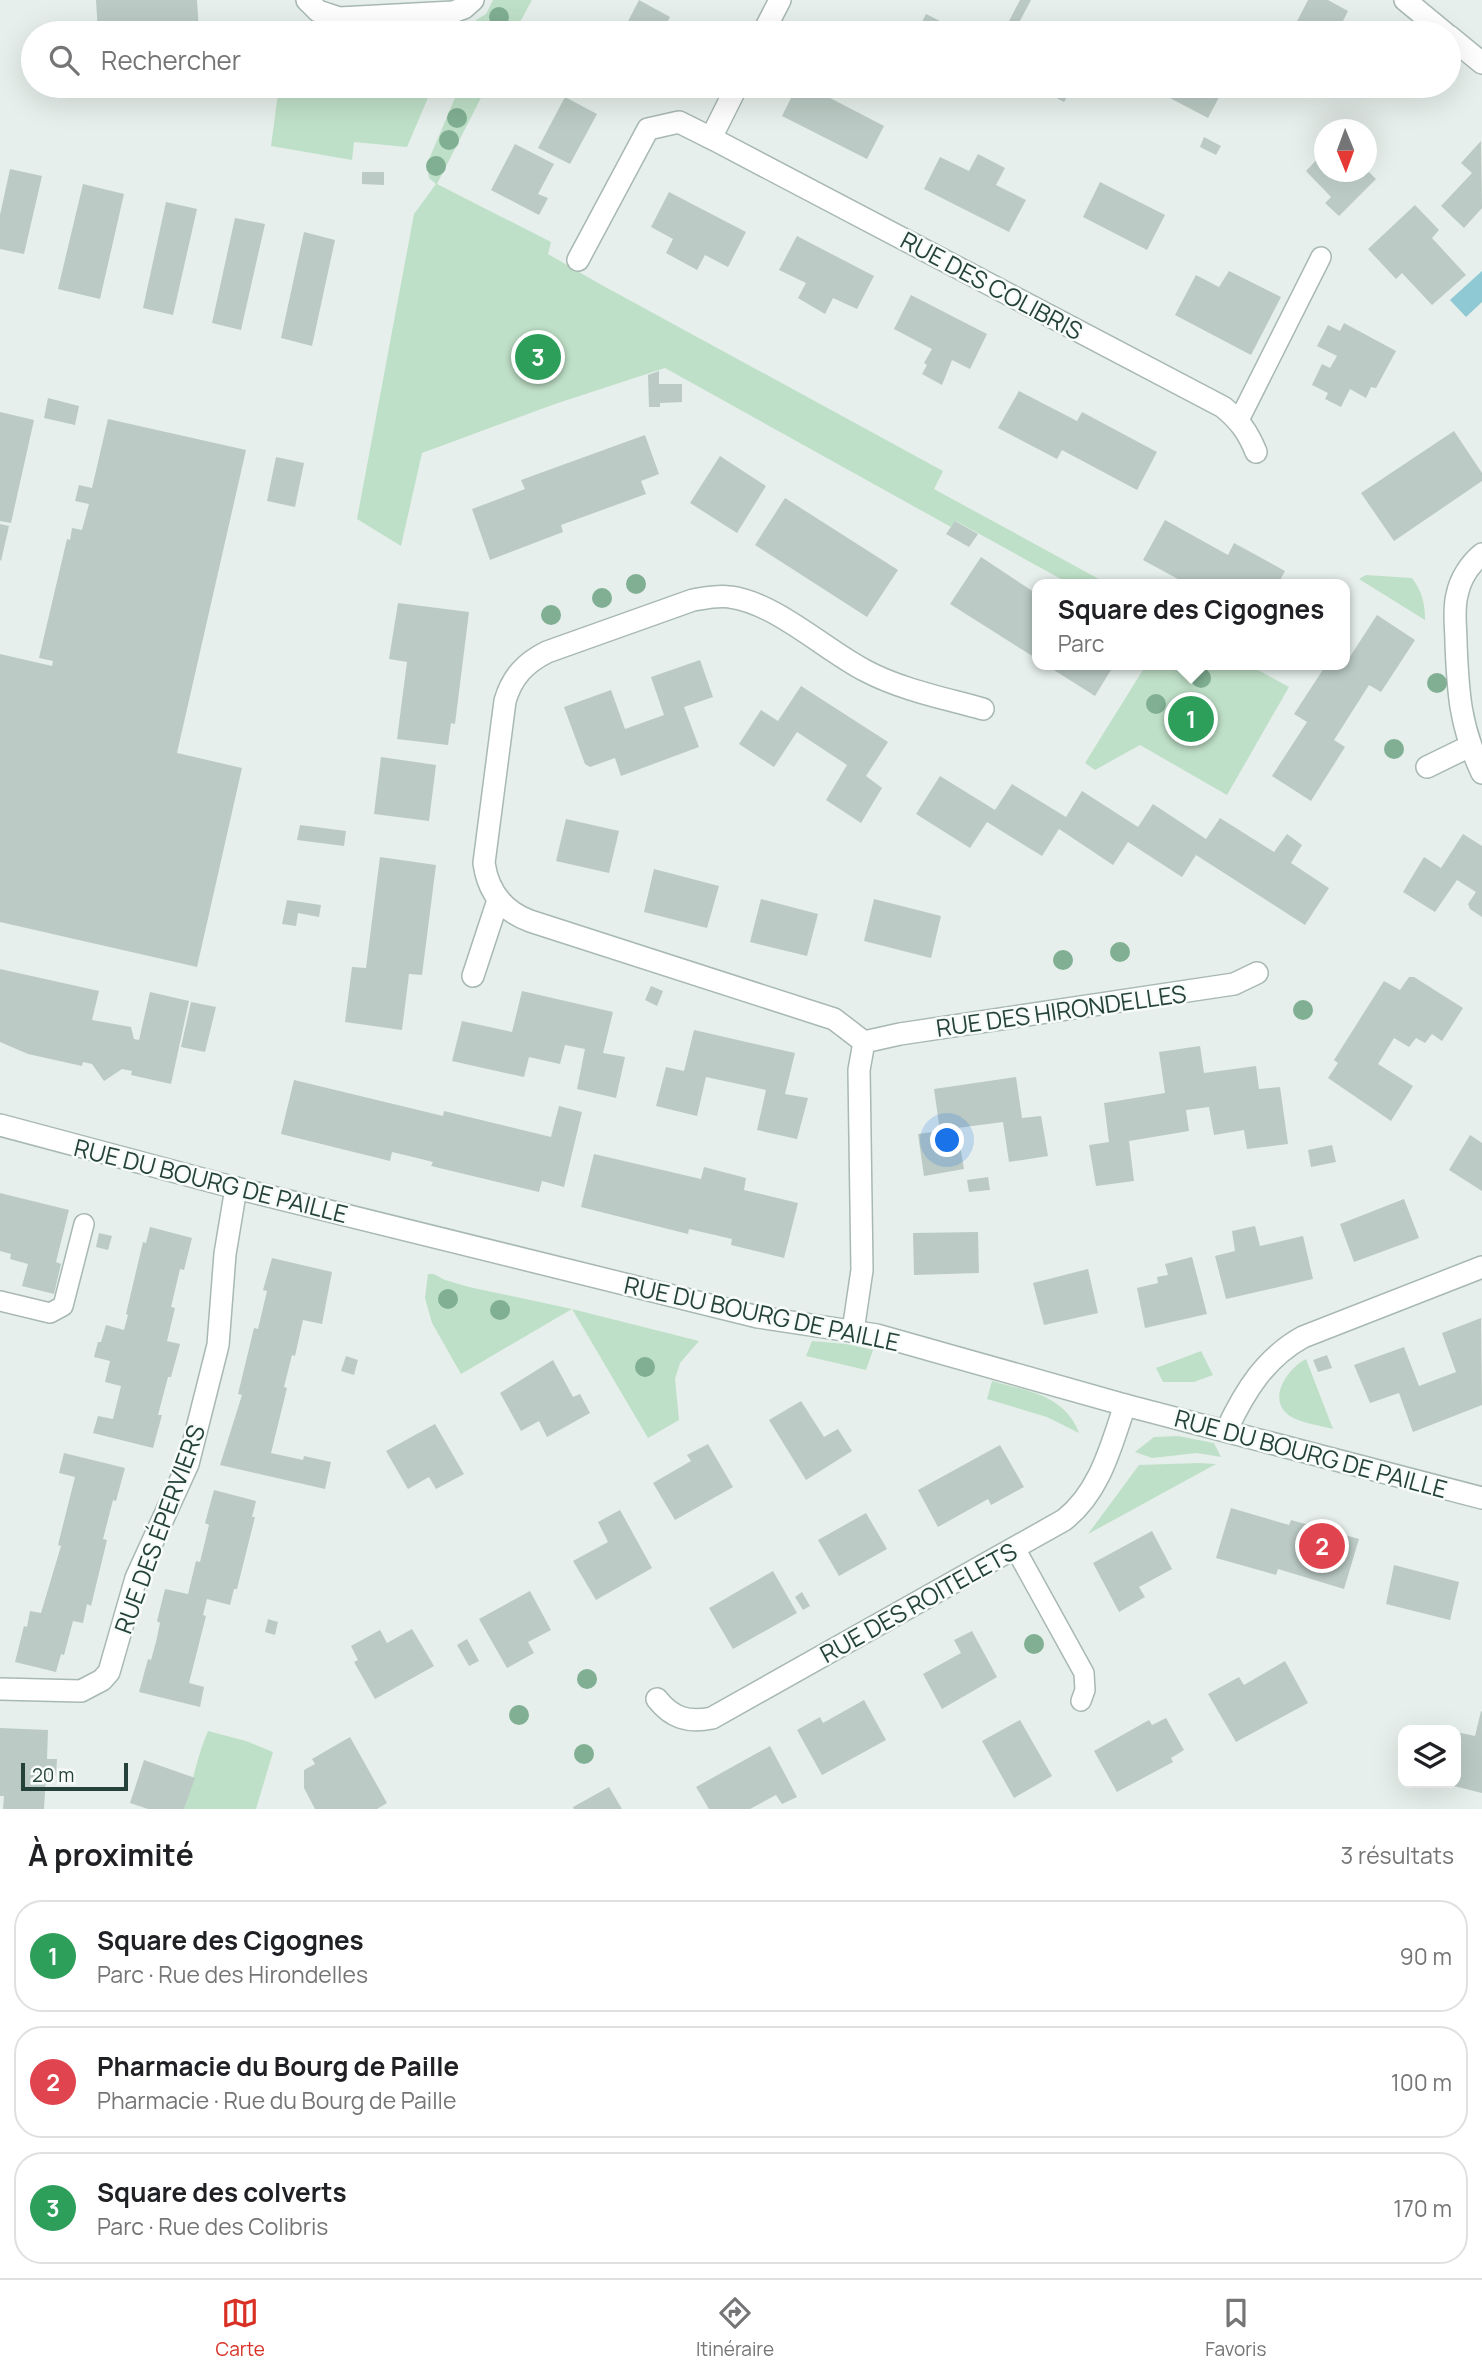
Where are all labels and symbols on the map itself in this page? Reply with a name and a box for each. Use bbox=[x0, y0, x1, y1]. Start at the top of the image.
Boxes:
north arrow bbox=[1314, 119, 1377, 182]
street label: RUE DES COLIBRIS bbox=[895, 223, 1089, 347]
pin: 3 bbox=[515, 331, 561, 383]
pin: 1 bbox=[1168, 693, 1214, 745]
street label: RUE DES HIRONDELLES bbox=[934, 976, 1188, 1044]
your location bbox=[930, 1123, 964, 1157]
street label: RUE DU BOURG DE PAILLE bbox=[71, 1130, 351, 1230]
street label: RUE DU BOURG DE PAILLE bbox=[621, 1268, 903, 1358]
street label: RUE DU BOURG DE PAILLE bbox=[1171, 1401, 1451, 1505]
street label: RUE DES ÉPERVIERS bbox=[106, 1420, 212, 1638]
pin: 2 bbox=[1299, 1520, 1345, 1572]
street label: RUE DES ROITELETS bbox=[814, 1534, 1022, 1670]
scale bar bbox=[21, 1760, 128, 1792]

